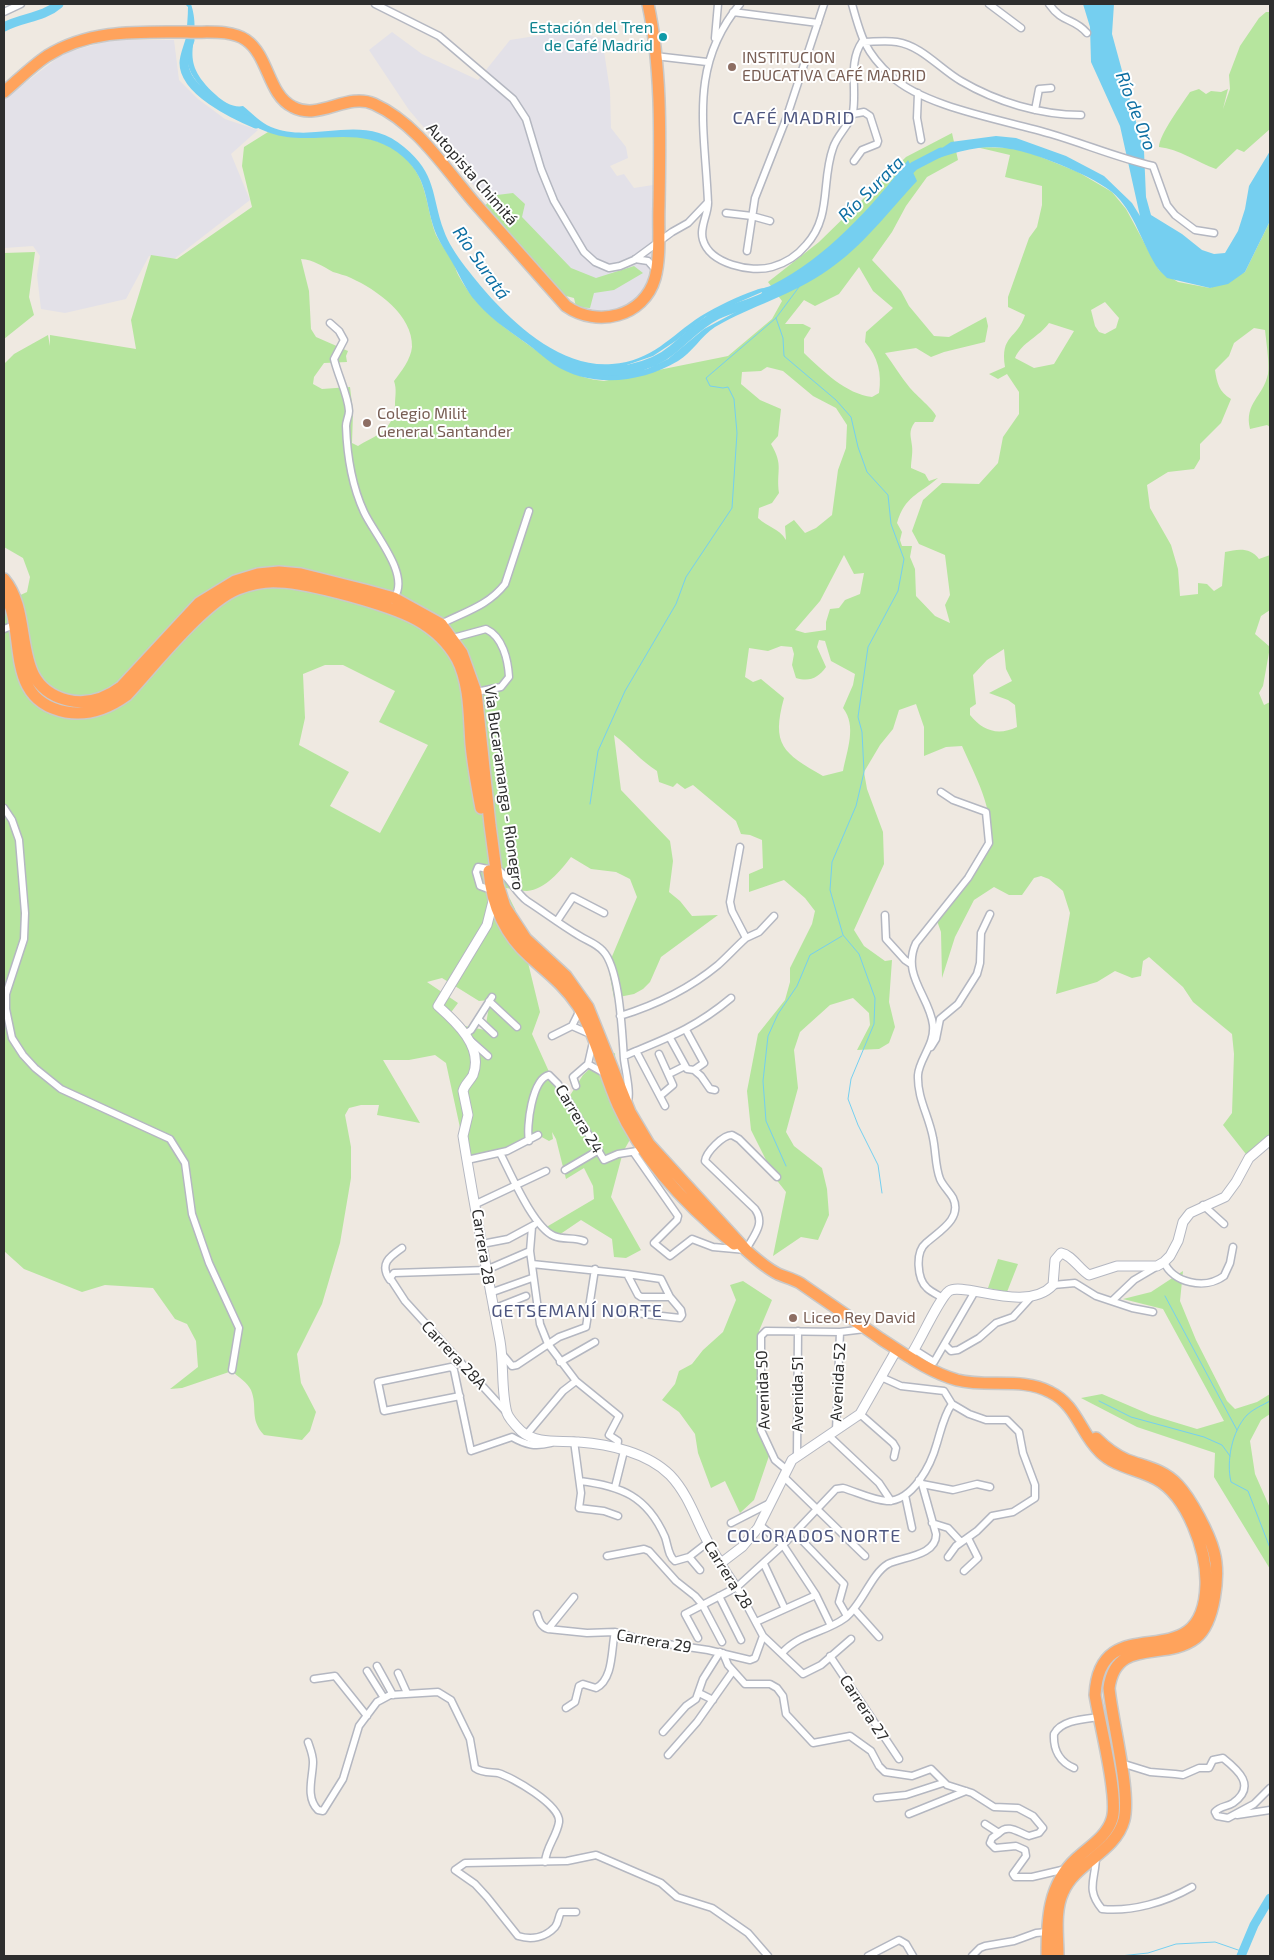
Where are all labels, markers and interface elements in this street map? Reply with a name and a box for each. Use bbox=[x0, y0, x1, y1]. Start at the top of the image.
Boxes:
place label: Estación del Tren de Café Madrid bbox=[529, 18, 653, 56]
marker: Estación del Tren de Café Madrid bbox=[657, 31, 669, 43]
place label: INSTITUCION EDUCATIVA CAFÉ MADRID bbox=[742, 48, 926, 86]
marker: INSTITUCION EDUCATIVA CAFÉ MADRID bbox=[726, 61, 738, 73]
water label: Río de Oro bbox=[1111, 68, 1161, 154]
district label: CAFÉ MADRID bbox=[731, 107, 857, 129]
street label: Autopista Chimitá bbox=[422, 119, 522, 229]
water label: Río Surata bbox=[834, 152, 908, 226]
water label: Río Suratá bbox=[448, 222, 514, 304]
place label: Colegio Milit General Santander bbox=[377, 404, 512, 442]
marker: Colegio Milit General Santander bbox=[361, 417, 373, 429]
street label: Vía Bucaramanga - Rionegro bbox=[480, 685, 528, 891]
street label: Carrera 24 bbox=[551, 1081, 607, 1157]
street label: Carrera 28 bbox=[468, 1208, 498, 1286]
district label: GETSEMANÍ NORTE bbox=[489, 1300, 665, 1322]
place label: Liceo Rey David bbox=[803, 1308, 916, 1328]
marker: Liceo Rey David bbox=[787, 1312, 799, 1324]
street label: Carrera 28A bbox=[417, 1317, 491, 1393]
street label: Avenida 52 bbox=[826, 1342, 850, 1422]
street label: Avenida 50 bbox=[752, 1350, 774, 1430]
street label: Avenida 51 bbox=[788, 1356, 808, 1432]
district label: COLORADOS NORTE bbox=[725, 1525, 903, 1547]
street label: Carrera 28 bbox=[700, 1537, 756, 1613]
street label: Carrera 29 bbox=[615, 1625, 693, 1657]
street label: Carrera 27 bbox=[836, 1671, 892, 1745]

